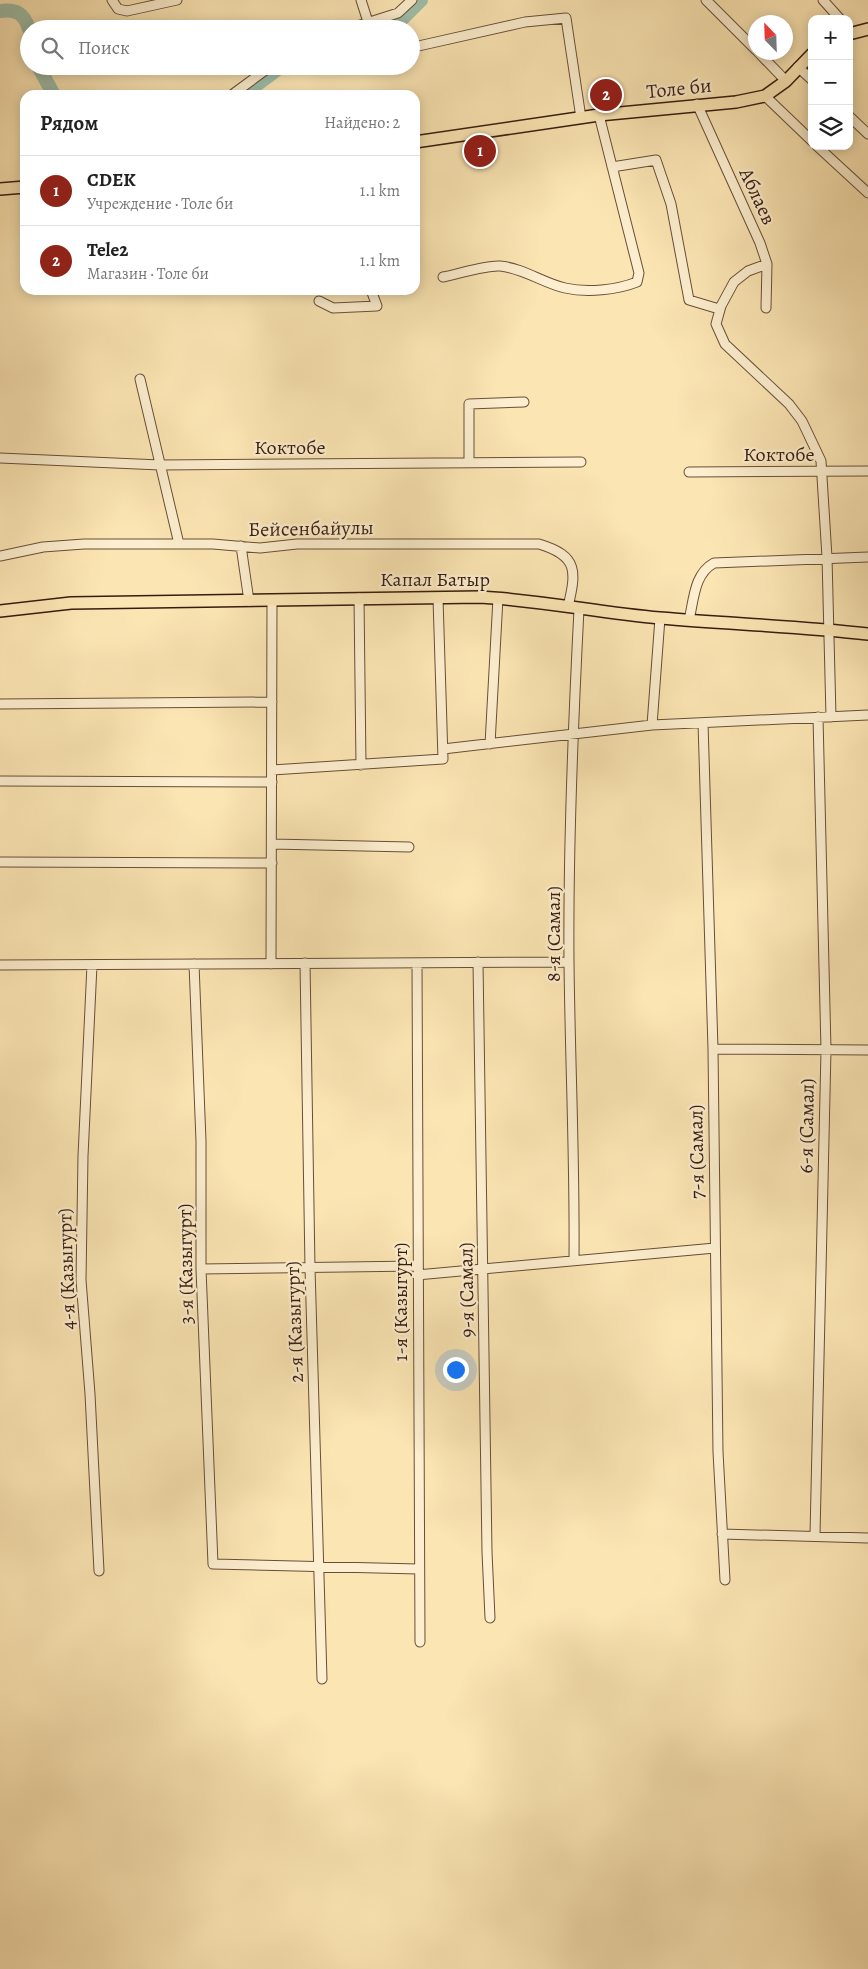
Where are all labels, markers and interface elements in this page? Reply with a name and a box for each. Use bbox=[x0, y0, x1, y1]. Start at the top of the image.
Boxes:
north arrow bbox=[748, 15, 793, 60]
map controls bbox=[808, 15, 853, 150]
button: + bbox=[808, 15, 853, 60]
search box bbox=[20, 20, 420, 75]
icon: search bbox=[38, 34, 66, 62]
text: Поиск bbox=[78, 35, 130, 61]
button: − bbox=[808, 60, 853, 105]
street label: Толе би bbox=[645, 72, 713, 105]
pin: 2 bbox=[590, 76, 622, 114]
button: layers bbox=[808, 105, 853, 150]
text: Рядом bbox=[40, 109, 98, 137]
text: Найдено: 2 bbox=[324, 112, 400, 134]
pin: 1 bbox=[464, 132, 496, 170]
street label: Аблаев bbox=[732, 163, 782, 229]
text: CDEK bbox=[87, 167, 136, 193]
text: 1 bbox=[53, 180, 59, 202]
text: 1.1 km bbox=[360, 180, 400, 202]
text: Учреждение · Толе би bbox=[87, 193, 233, 215]
text: Tele2 bbox=[87, 237, 129, 263]
text: 2 bbox=[52, 250, 60, 272]
text: 1.1 km bbox=[360, 250, 400, 272]
text: Магазин · Толе би bbox=[87, 263, 209, 285]
street label: Коктобе bbox=[254, 434, 326, 461]
street label: Коктобе bbox=[743, 441, 815, 468]
street label: Бейсенбайулы bbox=[248, 514, 374, 543]
street label: Капал Батыр bbox=[380, 566, 490, 593]
street label: 8-я (Самал) bbox=[540, 886, 567, 982]
street label: 6-я (Самал) bbox=[792, 1078, 821, 1174]
street label: 7-я (Самал) bbox=[682, 1105, 711, 1199]
street label: 3-я (Казыгурт) bbox=[171, 1203, 200, 1325]
street label: 4-я (Казыгурт) bbox=[51, 1208, 82, 1330]
street label: 1-я (Казыгурт) bbox=[387, 1242, 414, 1362]
street label: 9-я (Самал) bbox=[452, 1242, 481, 1338]
street label: 2-я (Казыгурт) bbox=[279, 1261, 310, 1383]
your location bbox=[443, 1357, 469, 1383]

